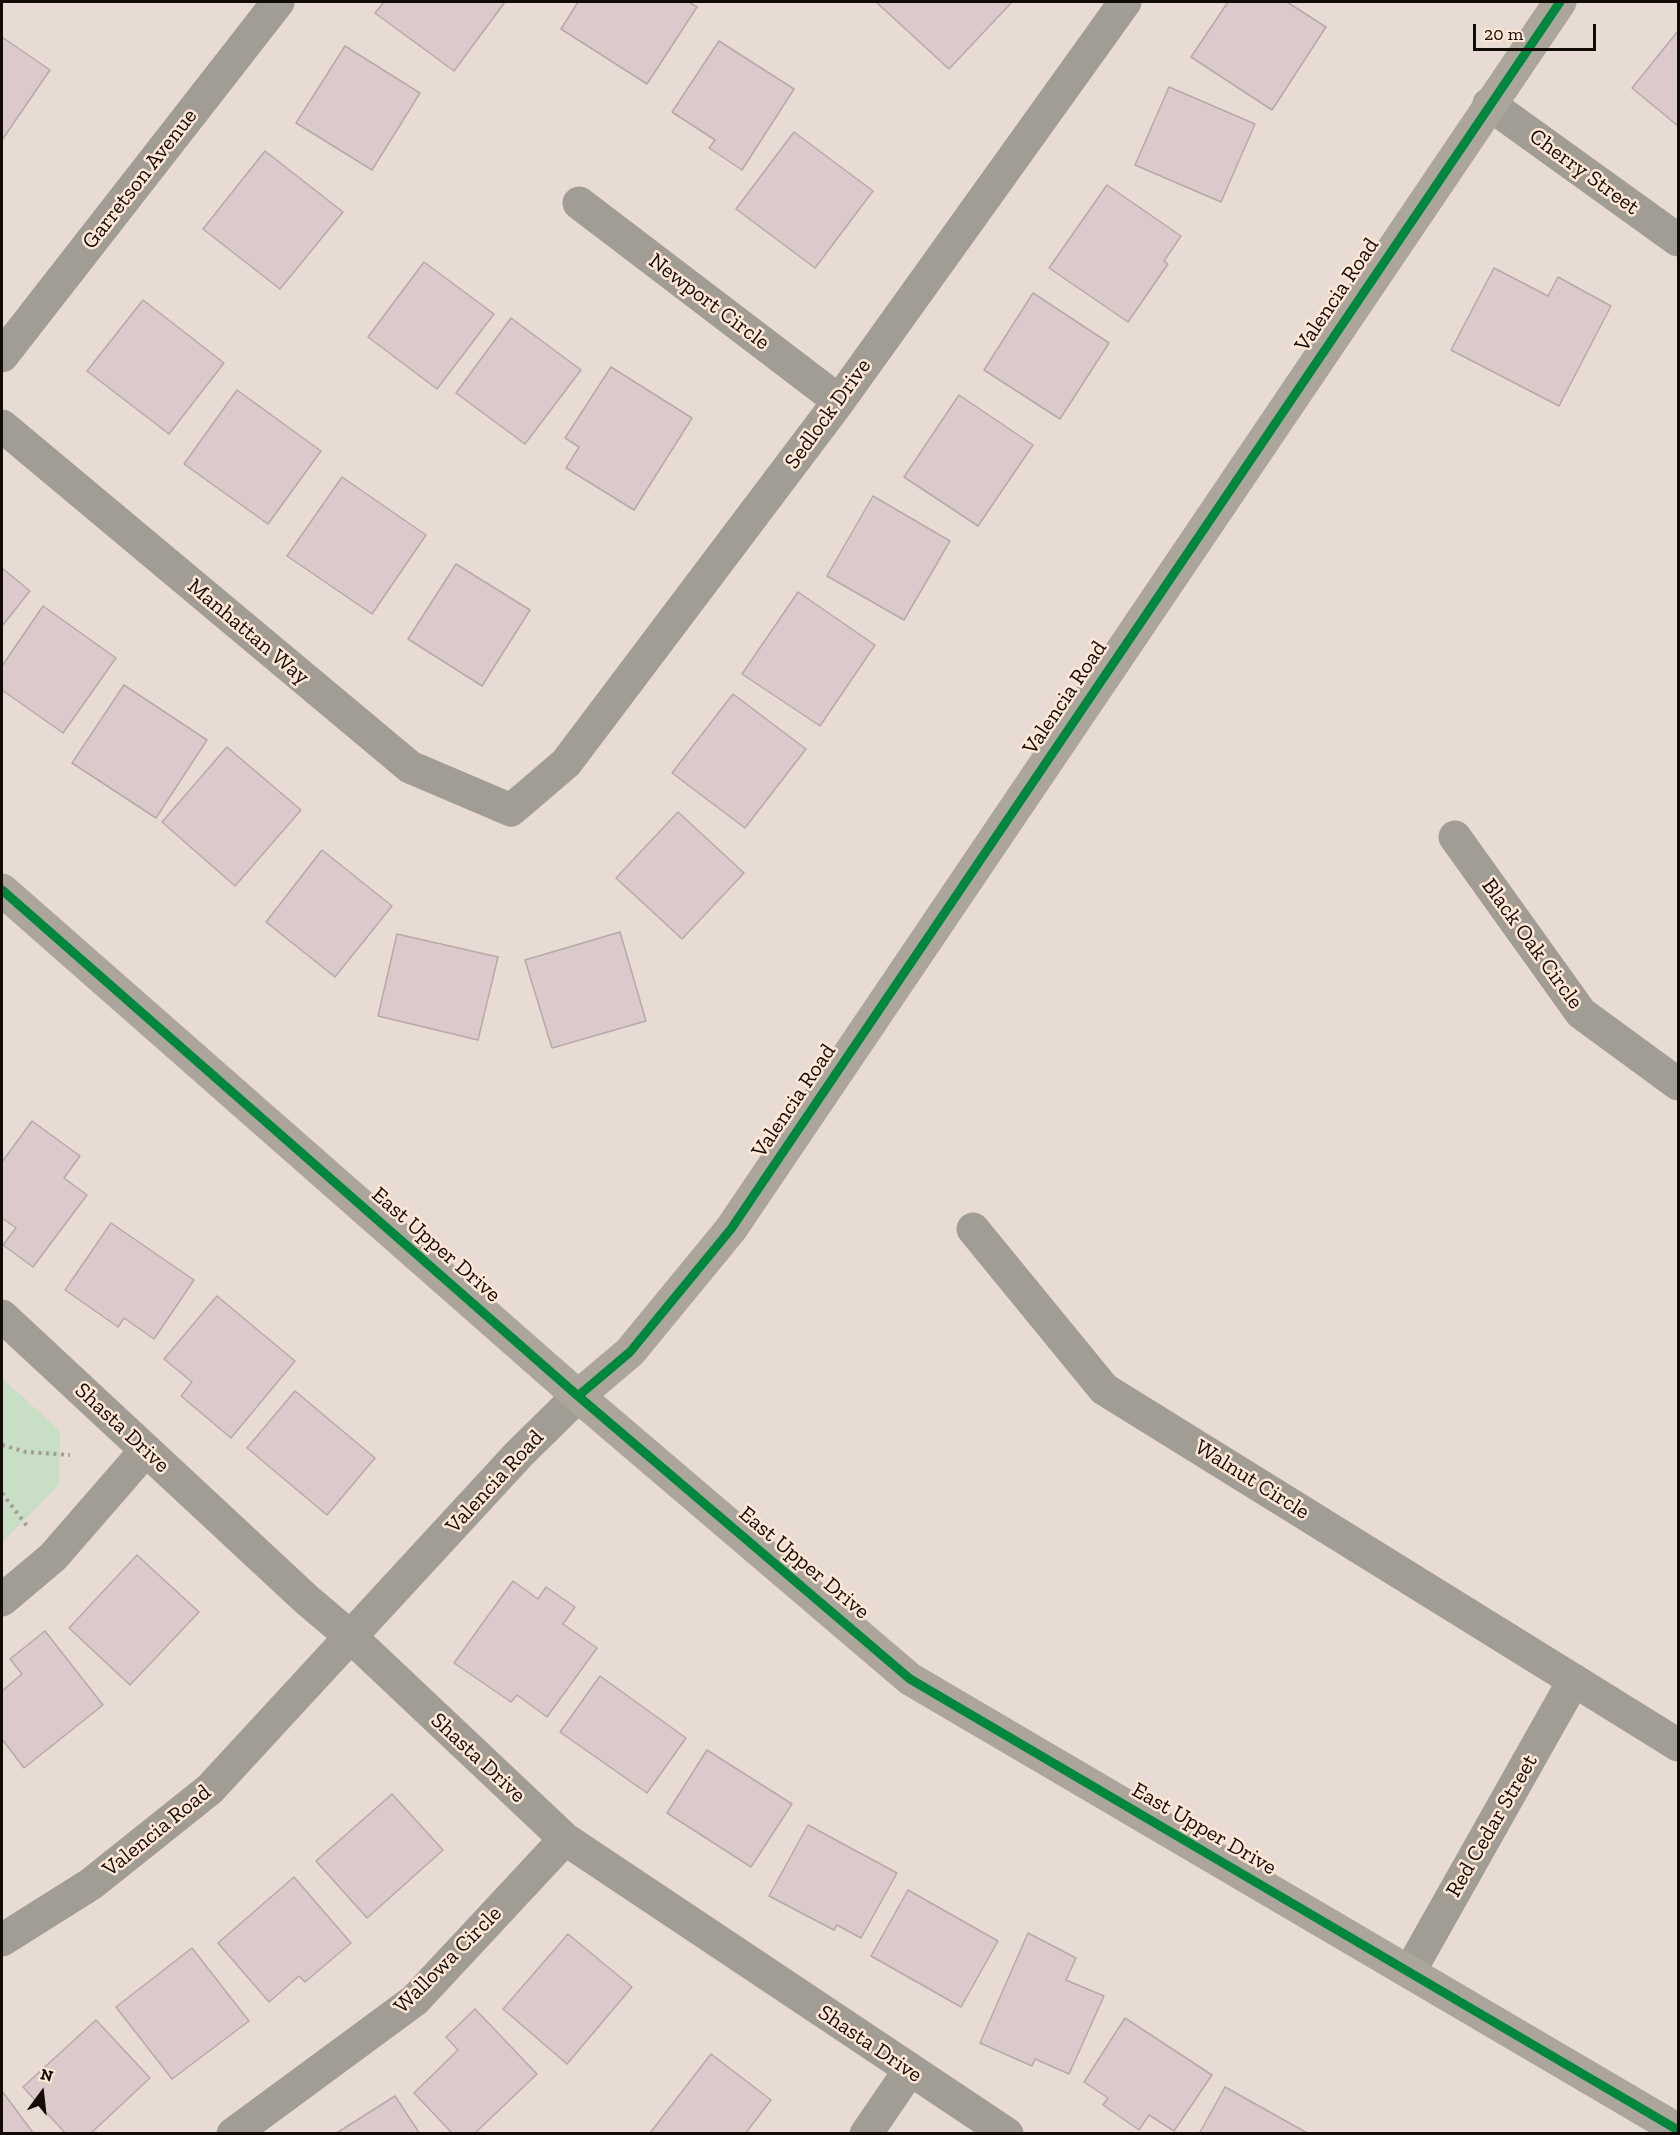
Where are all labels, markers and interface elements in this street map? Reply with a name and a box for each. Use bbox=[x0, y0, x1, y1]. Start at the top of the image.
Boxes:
scale bar bbox=[1476, 12, 1599, 50]
text: 20 m bbox=[1484, 23, 1523, 45]
street label: Garretson Avenue bbox=[77, 103, 203, 255]
street label: Cherry Street bbox=[1524, 123, 1644, 221]
street label: Valencia Road bbox=[1289, 233, 1385, 357]
street label: Newport Circle bbox=[643, 248, 775, 356]
street label: Sedlock Drive bbox=[779, 354, 877, 474]
street label: Manhattan Way bbox=[182, 573, 314, 691]
street label: Valencia Road bbox=[1017, 636, 1113, 760]
street label: Black Oak Circle bbox=[1476, 873, 1588, 1015]
street label: Valencia Road bbox=[746, 1039, 842, 1163]
street label: East Upper Drive bbox=[366, 1182, 506, 1308]
street label: Shasta Drive bbox=[69, 1377, 175, 1479]
street label: Valencia Road bbox=[440, 1425, 550, 1539]
street label: Walnut Circle bbox=[1190, 1434, 1314, 1526]
street label: East Upper Drive bbox=[733, 1501, 875, 1625]
street label: Shasta Drive bbox=[425, 1707, 531, 1809]
street label: Red Cedar Street bbox=[1441, 1750, 1543, 1902]
street label: East Upper Drive bbox=[1127, 1777, 1281, 1881]
street label: Valencia Road bbox=[98, 1779, 216, 1883]
street label: Wallowa Circle bbox=[389, 1901, 507, 2019]
street label: Shasta Drive bbox=[813, 2000, 927, 2088]
north arrow bbox=[12, 2063, 72, 2123]
text: N bbox=[38, 2064, 55, 2086]

